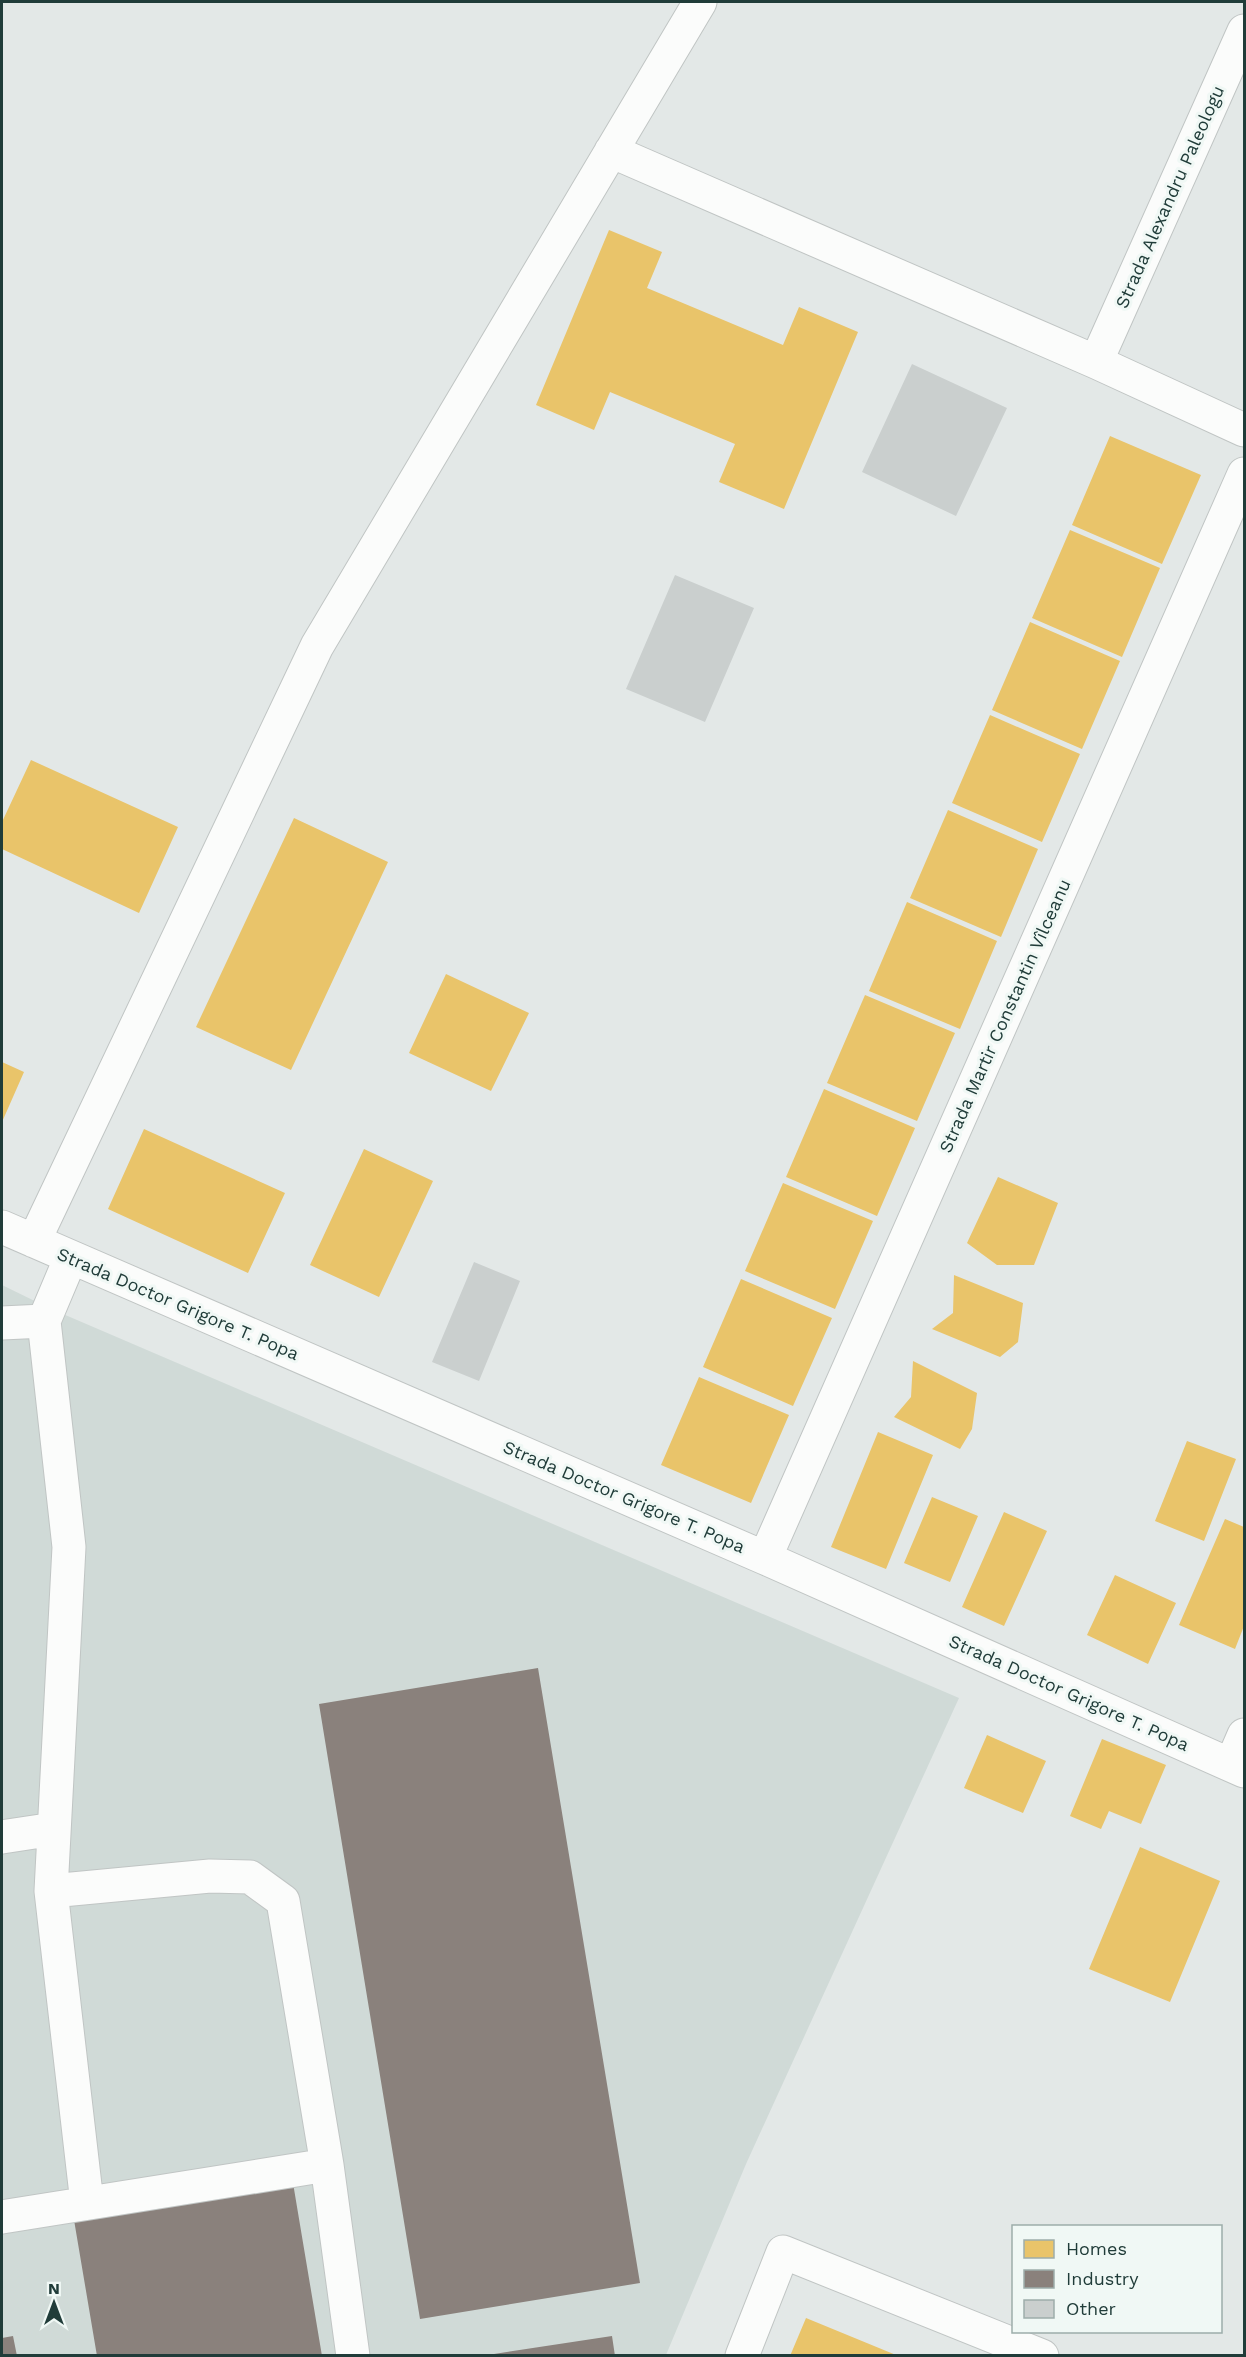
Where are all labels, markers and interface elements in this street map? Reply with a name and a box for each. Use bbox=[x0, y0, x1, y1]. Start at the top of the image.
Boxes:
street label: Strada Alexandru Paleologu bbox=[1111, 82, 1228, 311]
street label: Strada Martir Constantin Vîlceanu bbox=[934, 876, 1075, 1156]
street label: Strada Doctor Grigore T. Popa bbox=[54, 1243, 302, 1364]
street label: Strada Doctor Grigore T. Popa bbox=[500, 1436, 748, 1557]
street label: Strada Doctor Grigore T. Popa bbox=[946, 1630, 1193, 1755]
legend bbox=[1012, 2225, 1222, 2333]
text: Homes bbox=[1066, 2238, 1127, 2259]
text: Industry bbox=[1066, 2268, 1139, 2289]
north arrow bbox=[24, 2273, 84, 2333]
text: N bbox=[48, 2279, 60, 2298]
text: Other bbox=[1066, 2298, 1116, 2319]

